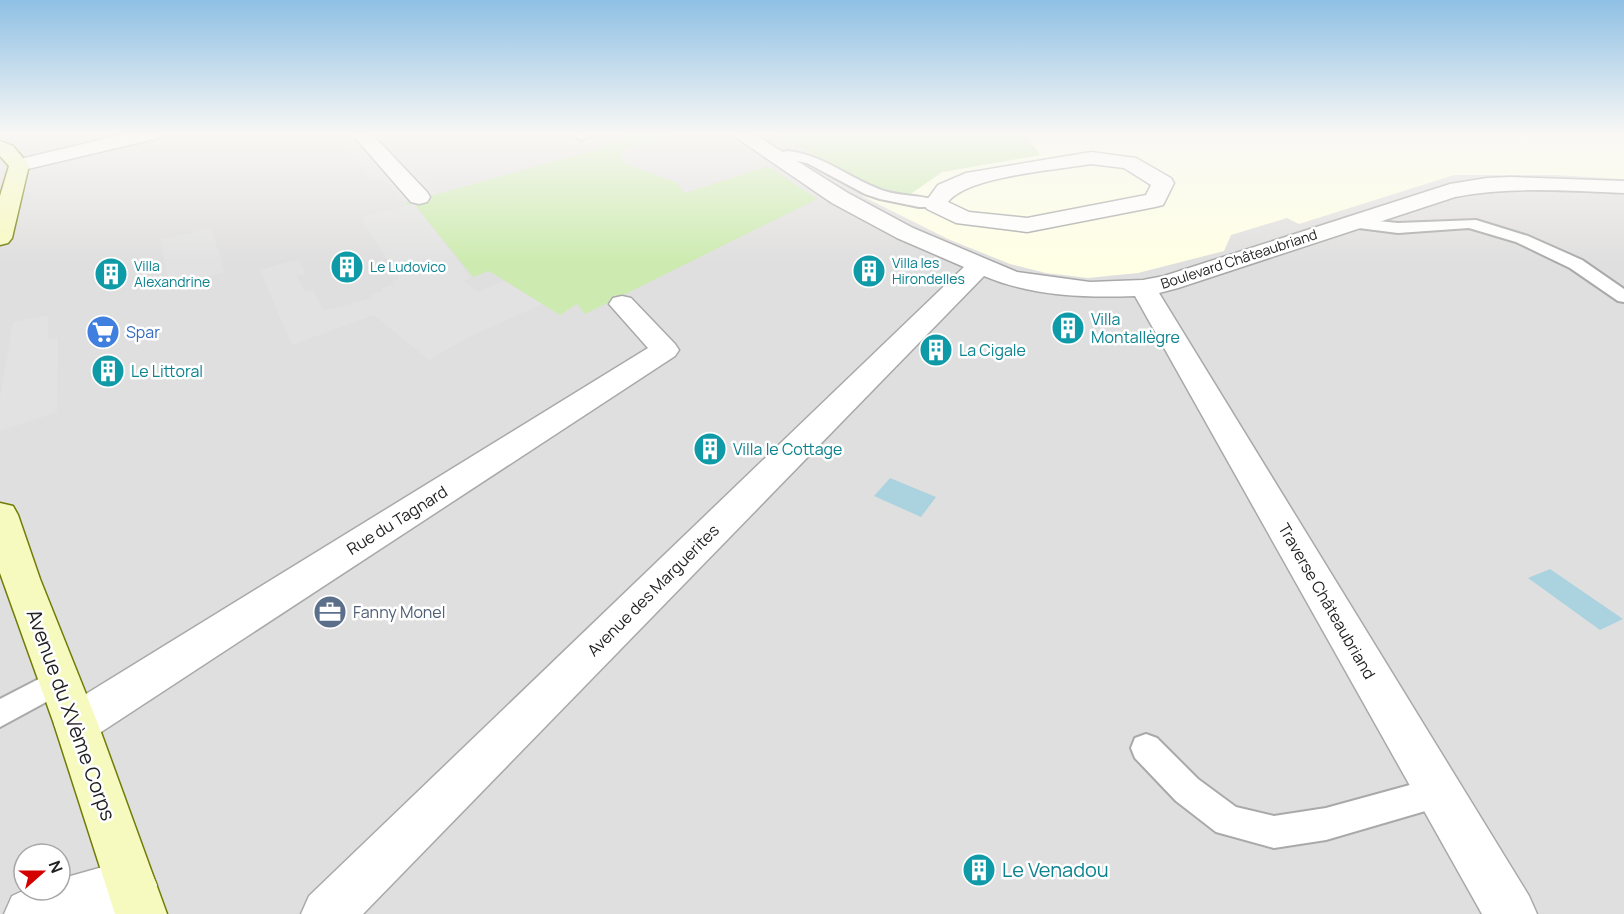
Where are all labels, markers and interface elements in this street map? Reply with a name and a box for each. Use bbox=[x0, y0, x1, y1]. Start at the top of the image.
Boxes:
street label: Boulevard Châteaubriand bbox=[1158, 224, 1319, 293]
building icon: Le Ludovico bbox=[329, 249, 365, 285]
building icon: Villa les Hirondelles bbox=[851, 253, 887, 289]
place label: Villa les Hirondelles bbox=[892, 253, 965, 288]
building icon: Villa Alexandrine bbox=[93, 256, 129, 292]
place label: Villa Alexandrine bbox=[134, 256, 210, 291]
place label: Le Ludovico bbox=[370, 257, 446, 276]
place label: Villa Montallègre bbox=[1091, 308, 1180, 348]
building icon: Villa Montallègre bbox=[1050, 310, 1086, 346]
supermarket icon: Spar bbox=[85, 314, 121, 350]
place label: Spar bbox=[126, 321, 160, 343]
building icon: La Cigale bbox=[918, 332, 954, 368]
place label: La Cigale bbox=[959, 339, 1026, 361]
building icon: Le Littoral bbox=[90, 353, 126, 389]
place label: Le Littoral bbox=[131, 360, 203, 382]
building icon: Villa le Cottage bbox=[692, 431, 728, 467]
place label: Villa le Cottage bbox=[733, 438, 842, 460]
street label: Rue du Tagnard bbox=[343, 480, 451, 560]
street label: Avenue des Marguerites bbox=[582, 519, 724, 661]
street label: Traverse Châteaubriand bbox=[1273, 519, 1381, 683]
office icon: Fanny Monel bbox=[312, 594, 348, 630]
place label: Fanny Monel bbox=[353, 601, 445, 623]
street label: Avenue du XVème Corps bbox=[21, 605, 122, 824]
north arrow bbox=[12, 842, 72, 902]
building icon: Le Venadou bbox=[961, 852, 997, 888]
place label: Le Venadou bbox=[1002, 856, 1109, 883]
text: N bbox=[44, 857, 68, 876]

